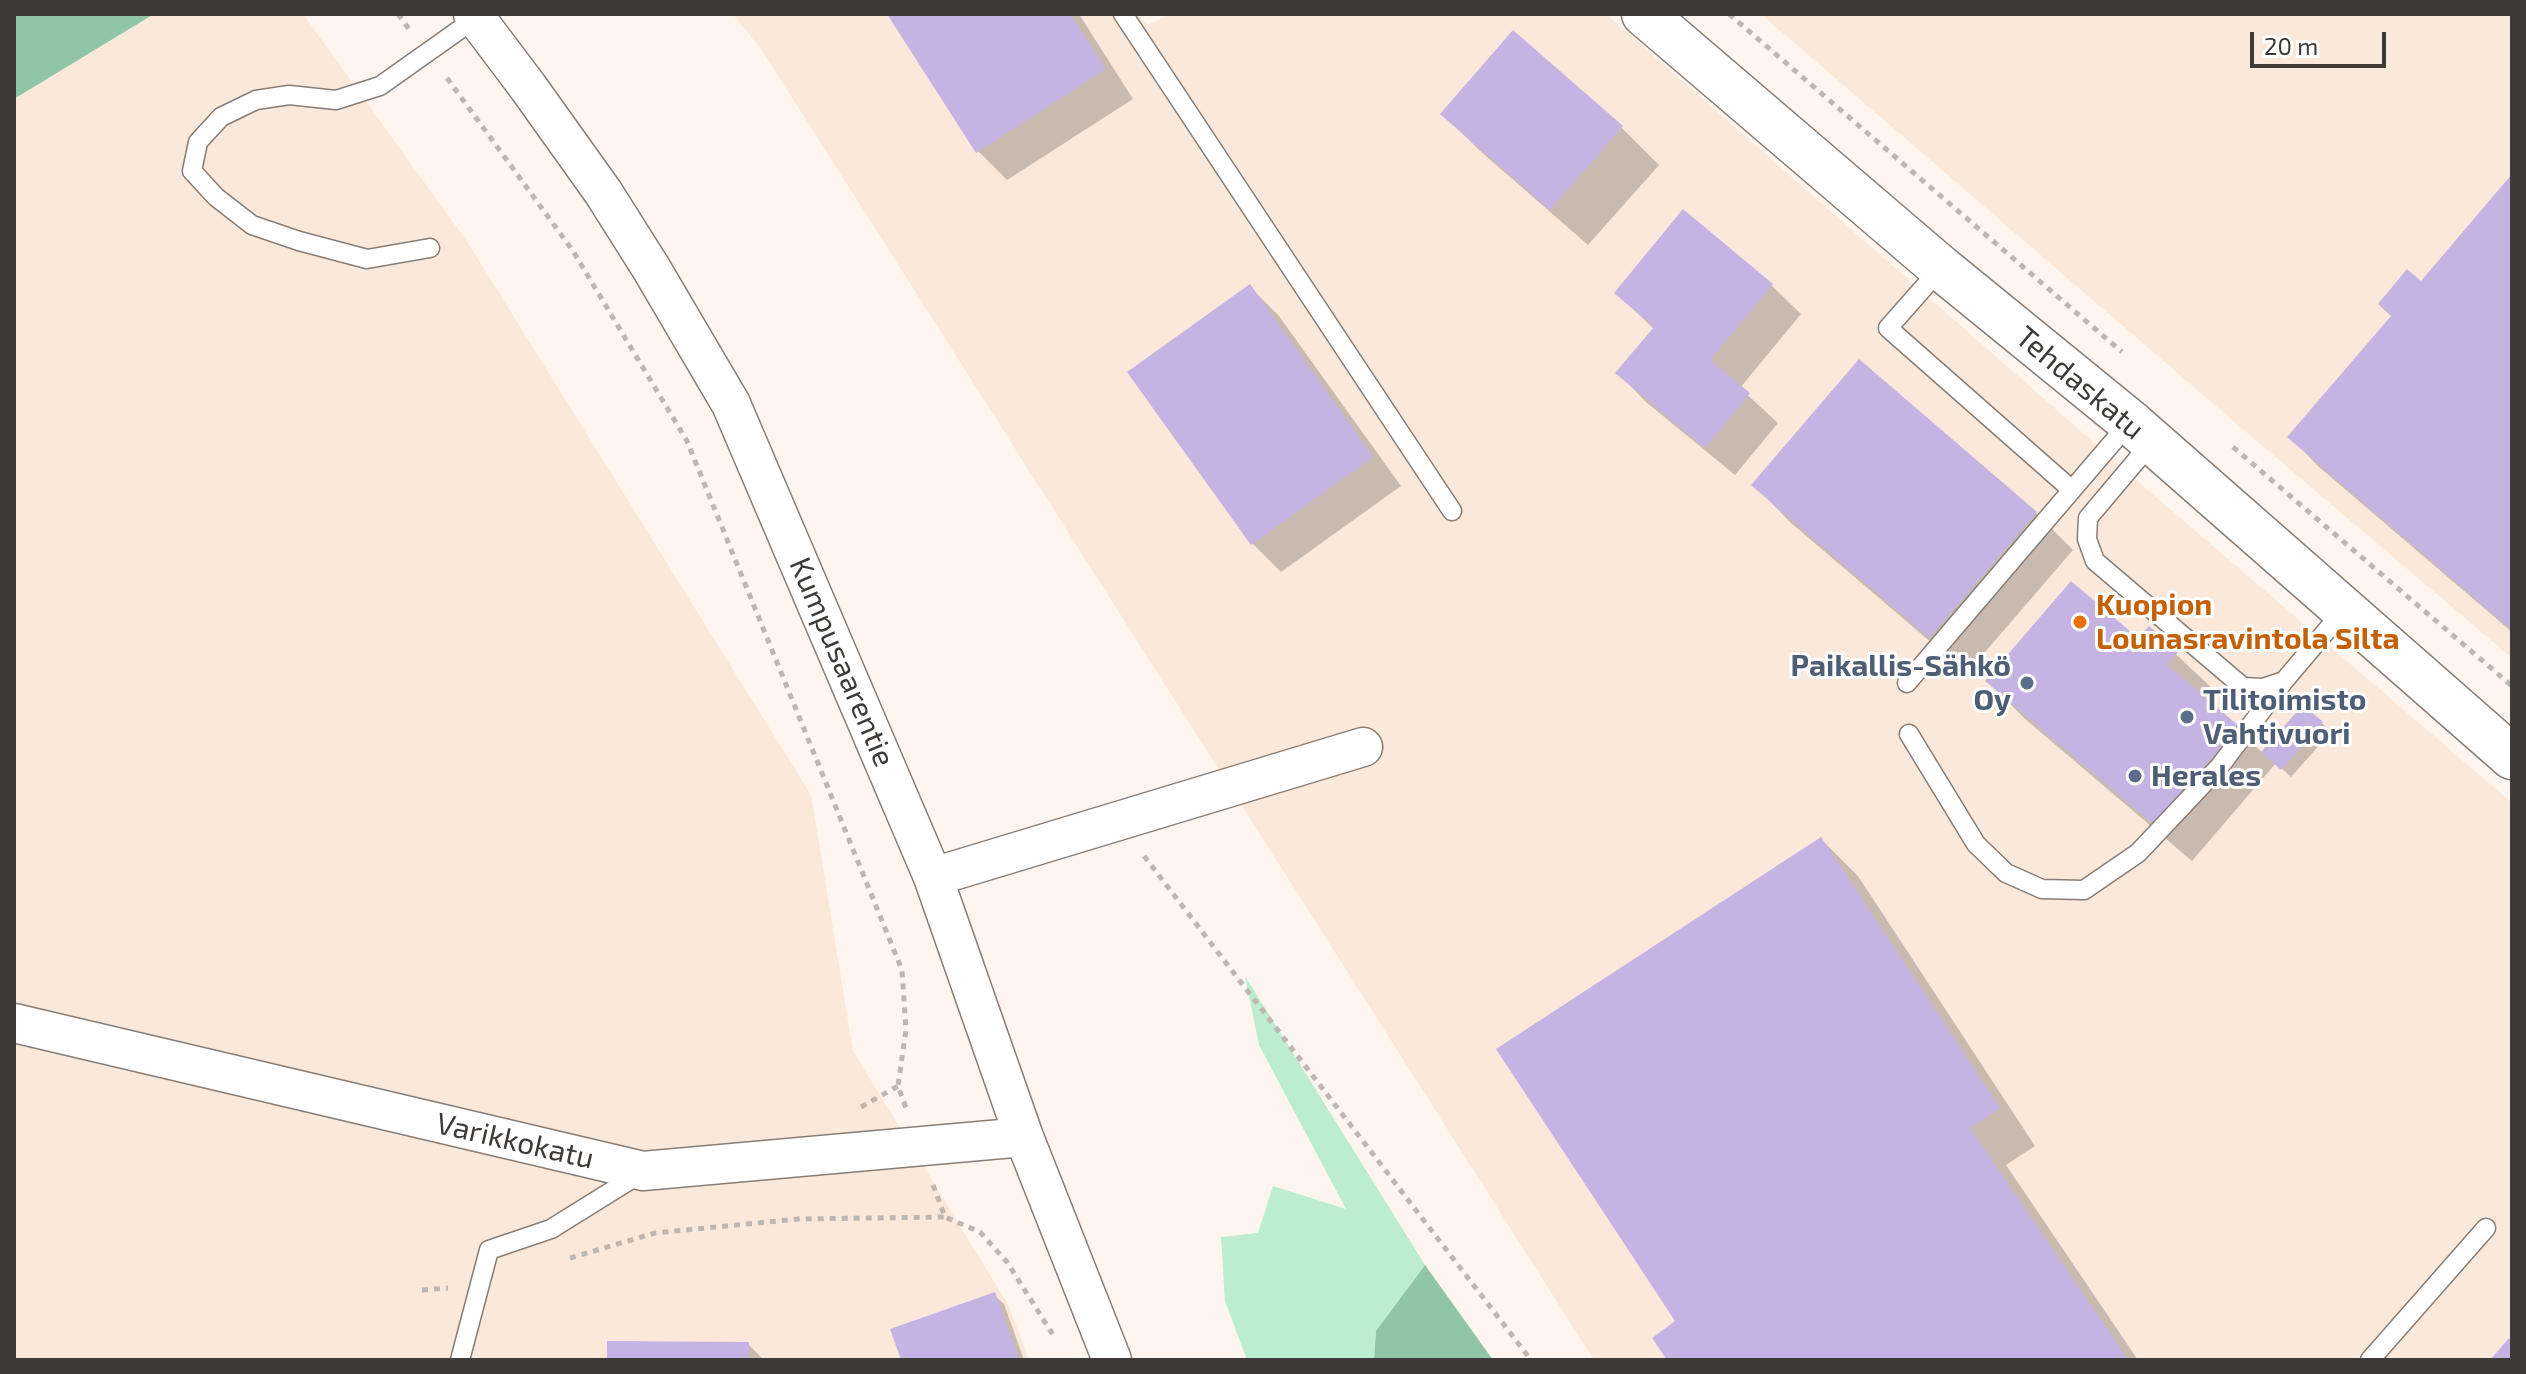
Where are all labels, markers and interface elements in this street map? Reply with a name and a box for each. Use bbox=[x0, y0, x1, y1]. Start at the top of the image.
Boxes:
scale bar bbox=[2254, 16, 2390, 66]
text: 20 m bbox=[2264, 31, 2318, 60]
street label: Tehdaskatu bbox=[2008, 319, 2152, 447]
street label: Kumpusaarentie bbox=[782, 552, 902, 772]
place label: Kuopion Lounasravintola Silta bbox=[2096, 587, 2400, 658]
marker: Kuopion Lounasravintola Silta bbox=[2071, 613, 2089, 631]
place label: Paikallis-Sähkö Oy bbox=[1791, 648, 2011, 718]
marker: Paikallis-Sähkö Oy bbox=[2018, 674, 2036, 692]
place label: Tilitoimisto Vahtivuori bbox=[2203, 682, 2366, 752]
marker: Tilitoimisto Vahtivuori bbox=[2178, 708, 2196, 726]
place label: Herales bbox=[2151, 758, 2261, 794]
marker: Herales bbox=[2126, 767, 2144, 785]
street label: Varikkokatu bbox=[433, 1105, 597, 1177]

